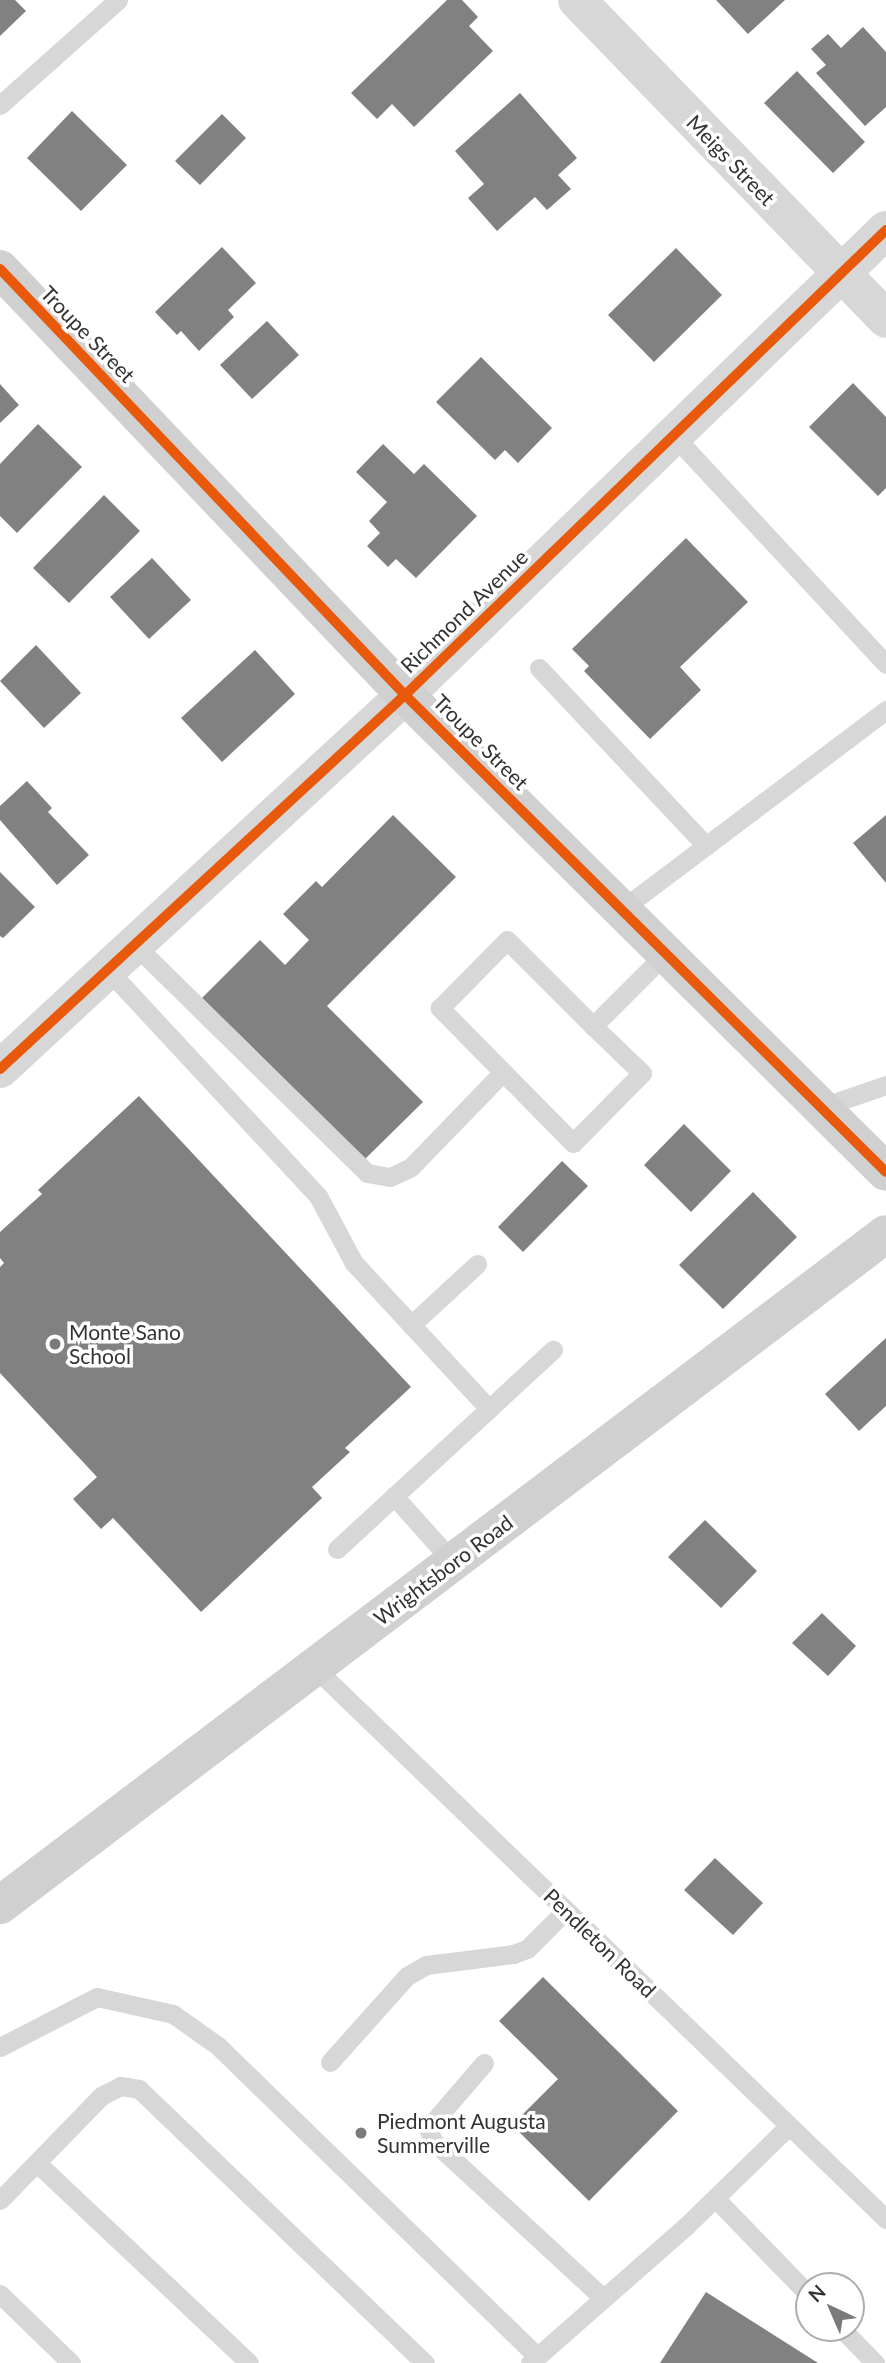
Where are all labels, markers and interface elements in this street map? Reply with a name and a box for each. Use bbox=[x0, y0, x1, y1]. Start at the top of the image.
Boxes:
street label: Meigs Street bbox=[682, 110, 780, 210]
street label: Troupe Street bbox=[36, 280, 140, 388]
street label: Richmond Avenue bbox=[395, 544, 533, 678]
street label: Troupe Street bbox=[428, 689, 534, 795]
place label: Monte Sano School bbox=[69, 1319, 181, 1369]
marker: Monte Sano School bbox=[47, 1336, 63, 1352]
street label: Wrightsboro Road bbox=[369, 1510, 517, 1630]
street label: Pendleton Road bbox=[539, 1883, 661, 2003]
place label: Piedmont Augusta Summerville bbox=[377, 2108, 546, 2158]
marker: Piedmont Augusta Summerville bbox=[351, 2123, 371, 2143]
north arrow bbox=[795, 2272, 865, 2342]
text: N bbox=[803, 2280, 830, 2306]

